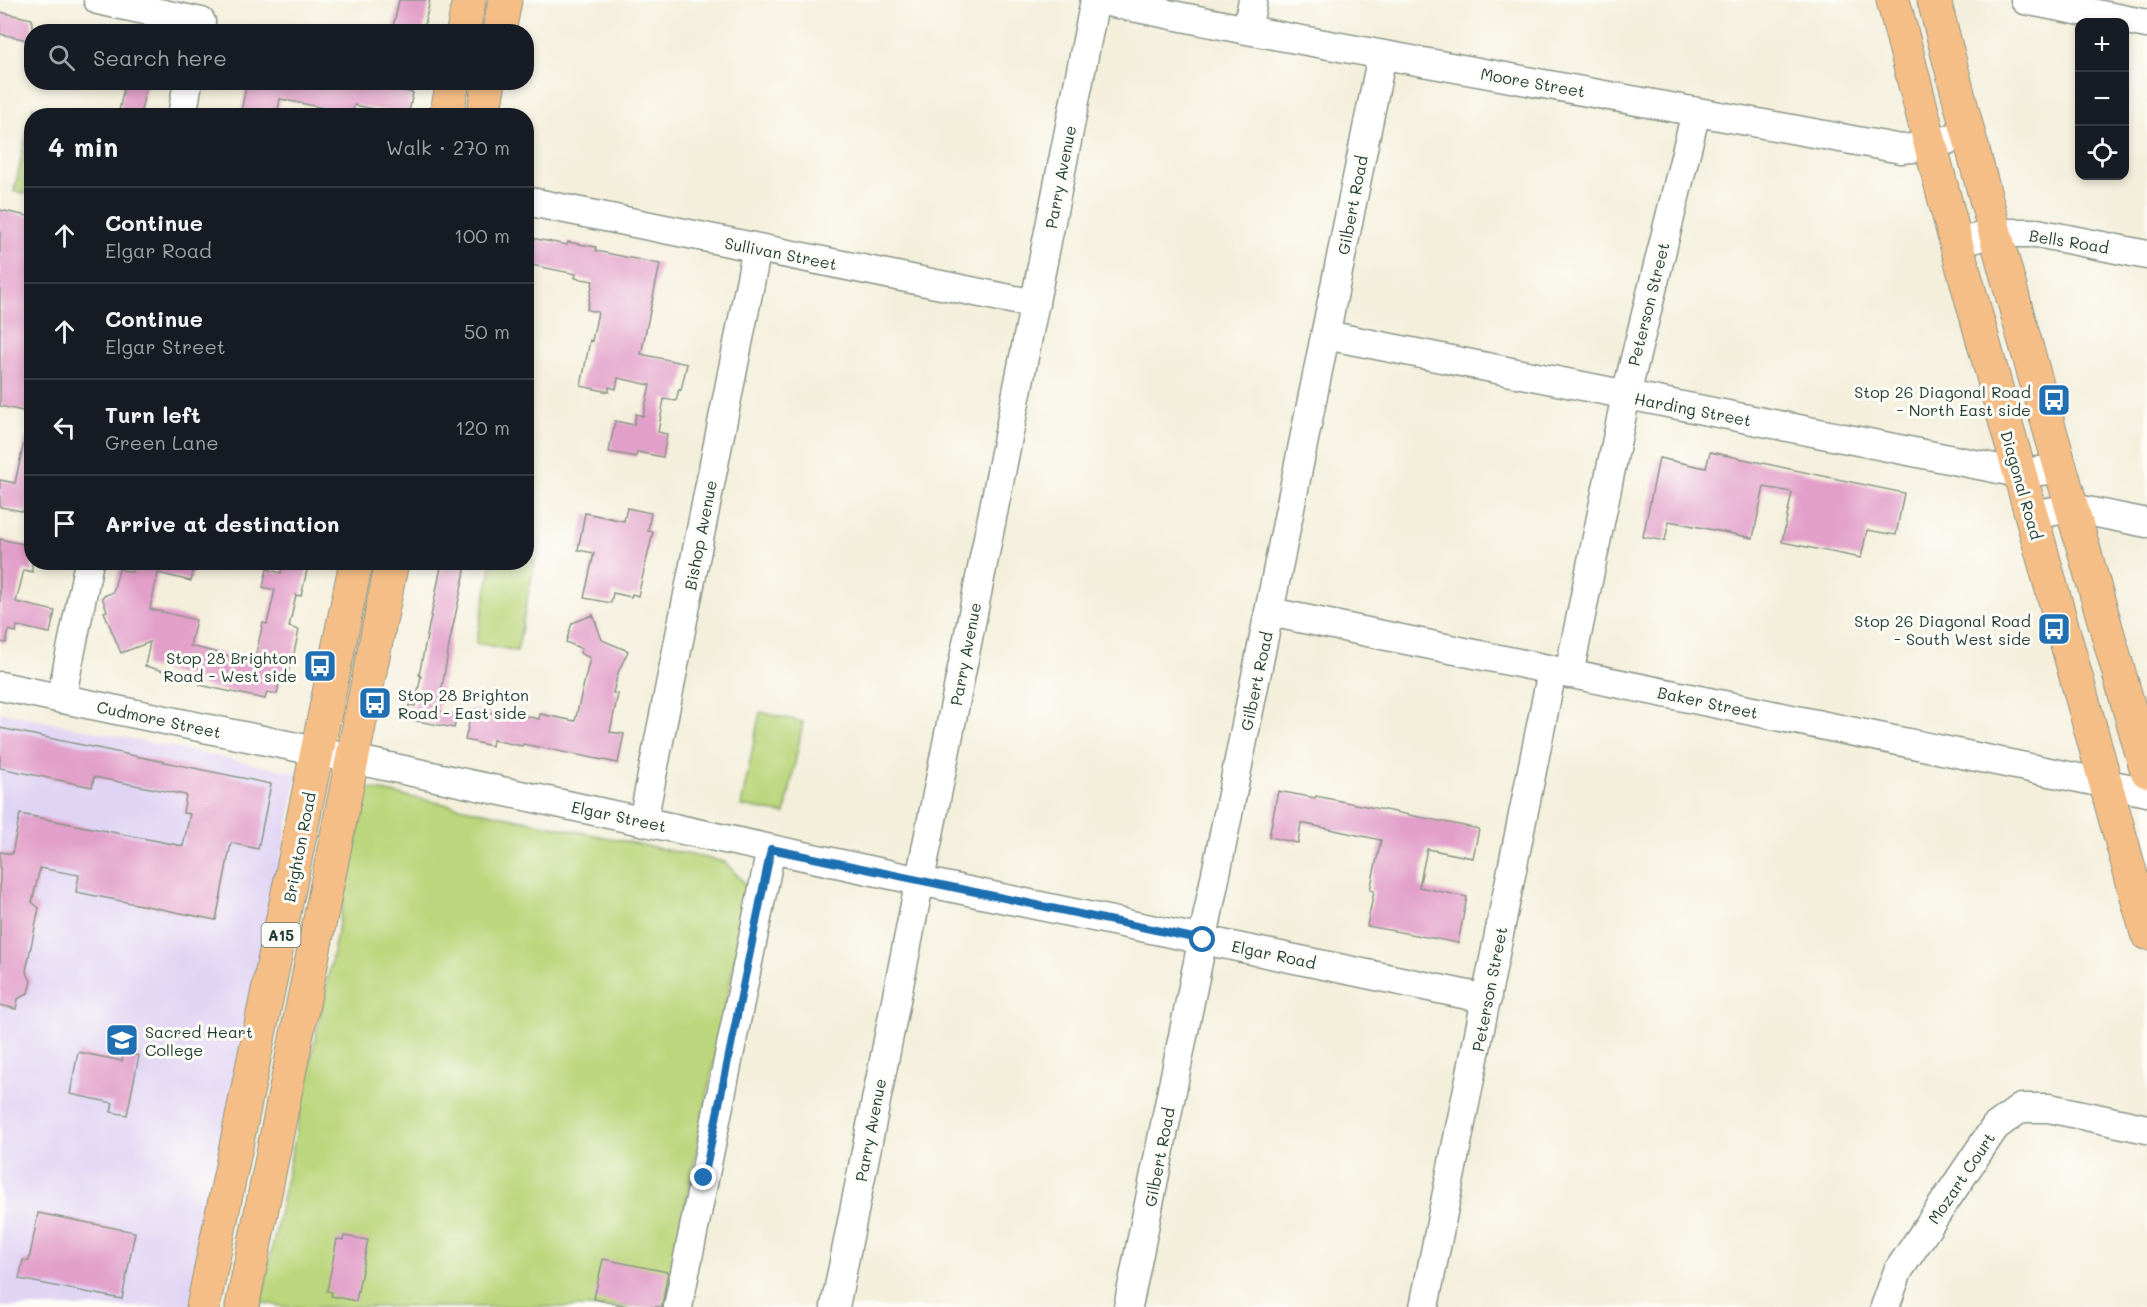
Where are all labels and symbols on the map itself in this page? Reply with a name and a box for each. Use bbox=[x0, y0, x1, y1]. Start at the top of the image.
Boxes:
street label: Moore Street bbox=[1479, 62, 1587, 102]
street label: Parry Avenue bbox=[1040, 124, 1080, 230]
street label: Gilbert Road bbox=[1332, 153, 1372, 257]
street label: Bells Road bbox=[2028, 224, 2110, 258]
street label: Sullivan Street bbox=[723, 232, 839, 274]
street label: Peterson Street bbox=[1622, 240, 1674, 368]
place label: Stop 26 Diagonal Road - North East side bbox=[1854, 381, 2031, 420]
bus stop icon: Stop 26 Diagonal Road - North East side bbox=[2036, 382, 2072, 418]
street label: Harding Street bbox=[1633, 387, 1753, 431]
street label: Diagonal Road bbox=[1996, 428, 2048, 542]
street label: Bishop Avenue bbox=[679, 478, 721, 592]
street label: Parry Avenue bbox=[945, 601, 985, 707]
place label: Stop 26 Diagonal Road - South West side bbox=[1854, 610, 2031, 649]
bus stop icon: Stop 26 Diagonal Road - South West side bbox=[2036, 611, 2072, 647]
street label: Gilbert Road bbox=[1235, 629, 1277, 733]
place label: Stop 28 Brighton Road - West side bbox=[164, 647, 297, 686]
bus stop icon: Stop 28 Brighton Road - West side bbox=[302, 648, 338, 684]
street label: Baker Street bbox=[1656, 681, 1760, 723]
place label: Stop 28 Brighton Road - East side bbox=[398, 684, 529, 723]
bus stop icon: Stop 28 Brighton Road - East side bbox=[357, 685, 393, 721]
street label: Cudmore Street bbox=[95, 696, 223, 742]
street label: Brighton Road bbox=[278, 790, 320, 904]
street label: Elgar Street bbox=[570, 796, 668, 836]
road number: A15 bbox=[262, 923, 300, 947]
street label: Peterson Street bbox=[1467, 925, 1511, 1053]
route start bbox=[1189, 926, 1215, 952]
street label: Elgar Road bbox=[1230, 935, 1318, 973]
place label: Sacred Heart College bbox=[145, 1021, 253, 1060]
school or university icon: Sacred Heart College bbox=[104, 1022, 140, 1058]
street label: Parry Avenue bbox=[850, 1077, 890, 1183]
street label: Gilbert Road bbox=[1139, 1105, 1179, 1209]
street label: Mozart Court bbox=[1923, 1128, 1999, 1228]
route end bbox=[690, 1164, 716, 1190]

